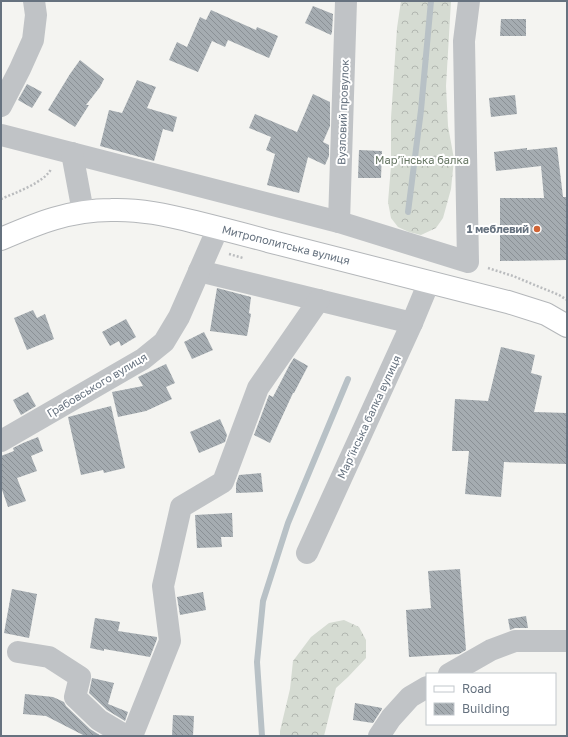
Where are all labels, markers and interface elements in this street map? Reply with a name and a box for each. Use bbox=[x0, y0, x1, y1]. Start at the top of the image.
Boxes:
street label: Вузловий провулок bbox=[334, 58, 351, 165]
park label: Мар’їнська балка bbox=[375, 153, 469, 166]
street label: Митрополитська вулиця bbox=[221, 222, 352, 267]
place label: 1 меблевий bbox=[467, 222, 529, 235]
marker: 1 меблевий bbox=[532, 224, 542, 234]
street label: Грабовського вулиця bbox=[44, 350, 149, 420]
street label: Мар’їнська балка вулиця bbox=[334, 353, 403, 481]
legend bbox=[426, 673, 556, 725]
text: Road bbox=[462, 681, 491, 696]
text: Building bbox=[462, 701, 510, 716]

